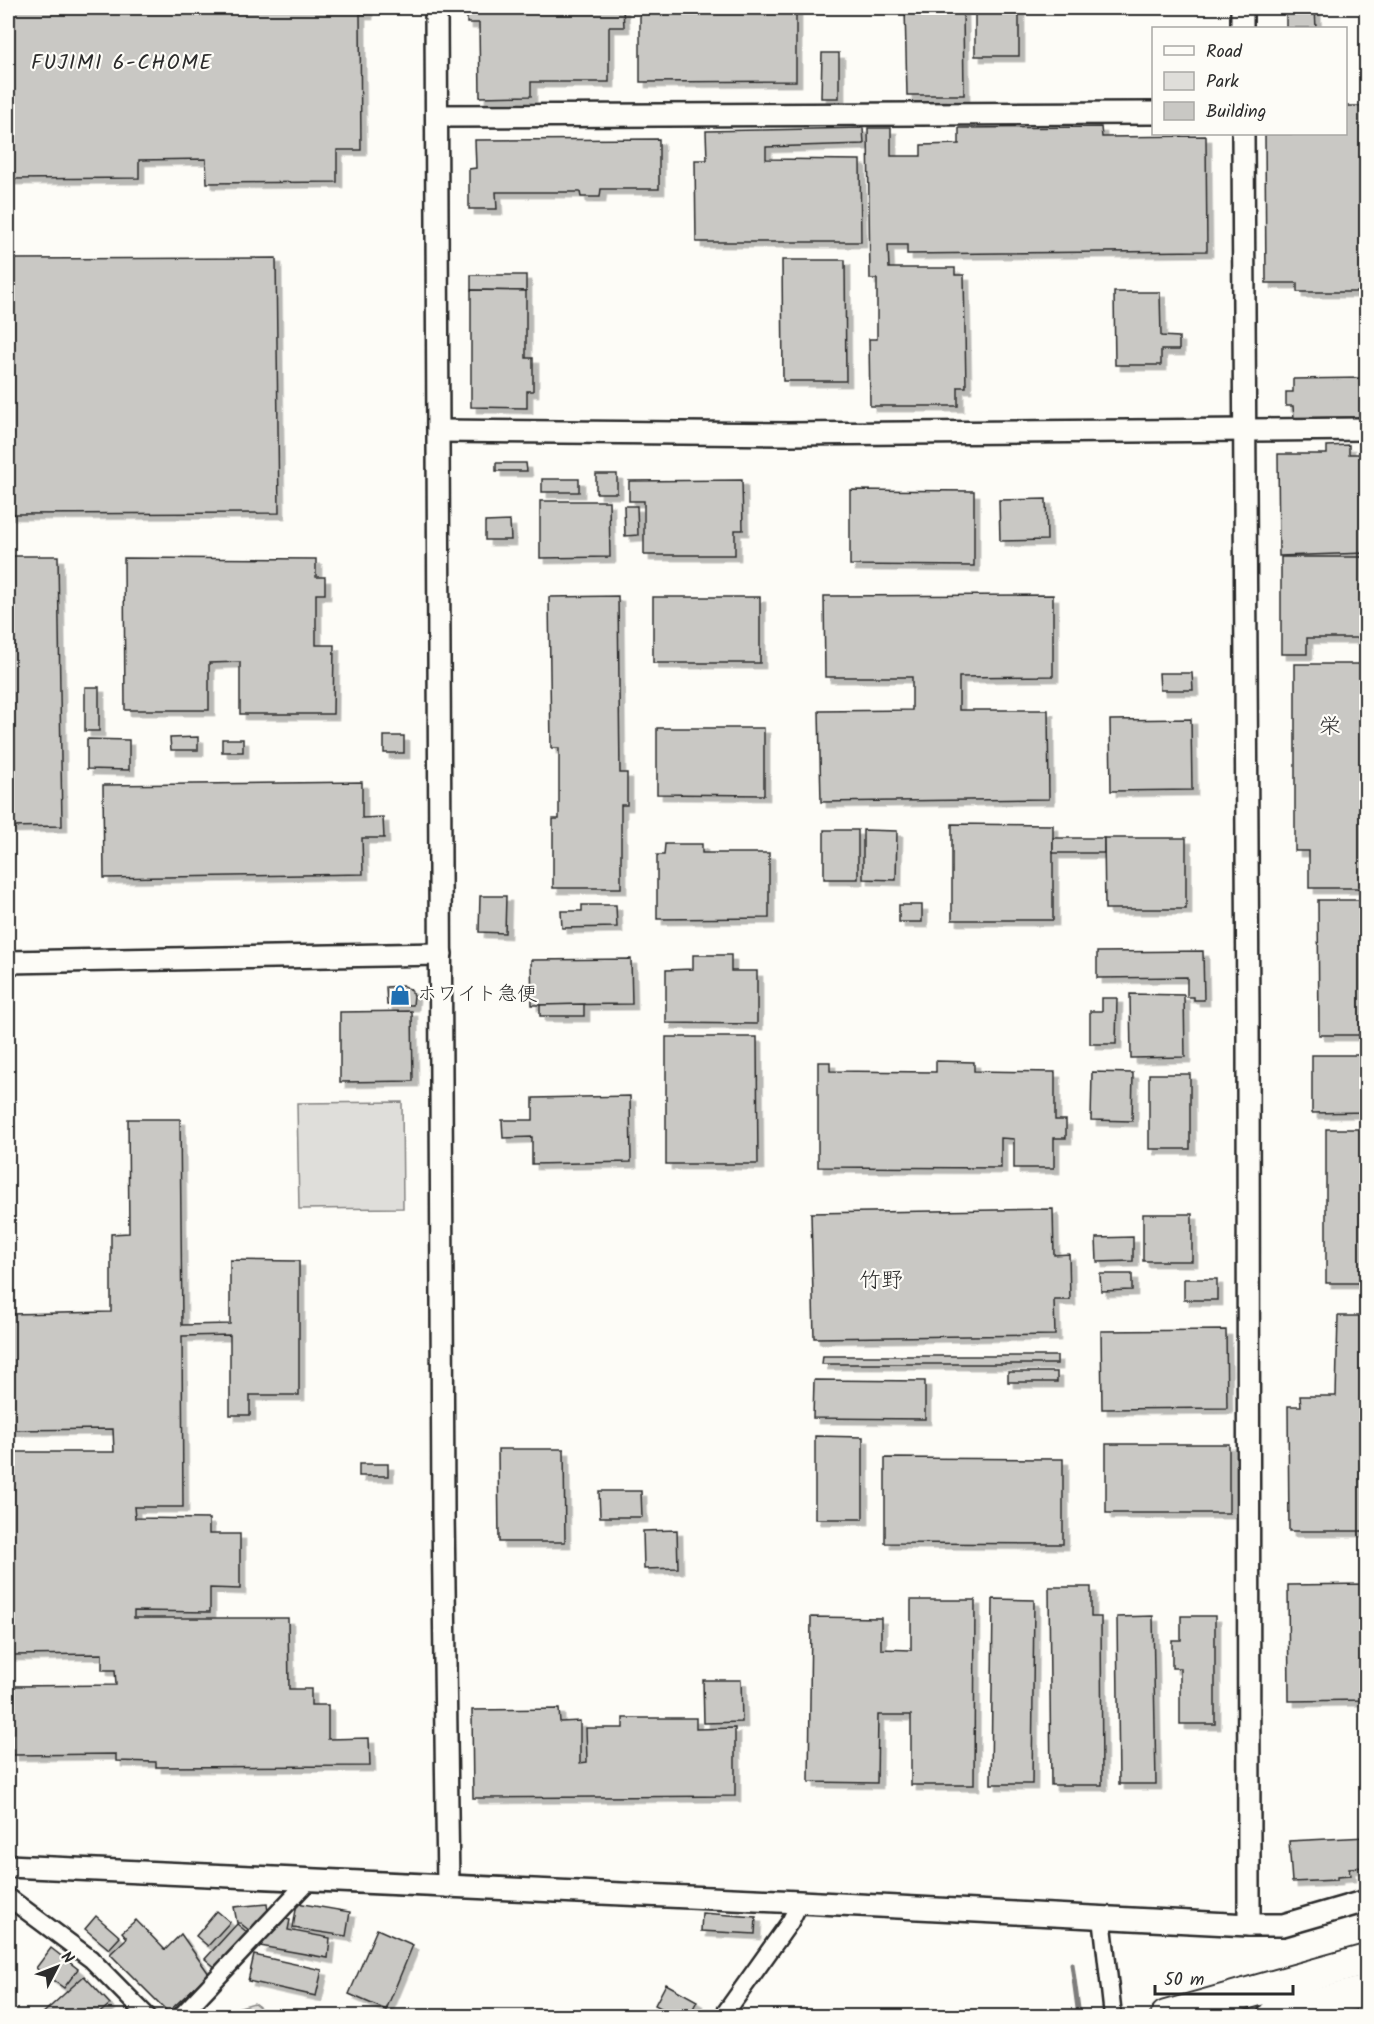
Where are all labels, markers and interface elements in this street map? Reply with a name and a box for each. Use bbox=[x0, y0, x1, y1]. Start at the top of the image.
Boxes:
legend bbox=[1152, 27, 1347, 135]
text: Road bbox=[1206, 38, 1243, 67]
district label: FUJIMI 6-CHOME bbox=[31, 47, 213, 80]
text: Park bbox=[1206, 68, 1239, 97]
text: Building bbox=[1206, 98, 1266, 127]
district label: 栄 bbox=[1319, 710, 1341, 745]
place label: ホワイト急便 bbox=[417, 979, 537, 1011]
shop icon: ホワイト急便 bbox=[388, 983, 412, 1007]
district label: 竹野 bbox=[859, 1264, 903, 1299]
north arrow bbox=[27, 1937, 87, 1997]
text: N bbox=[54, 1946, 80, 1970]
scale bar bbox=[1155, 1958, 1293, 1996]
text: 50 m bbox=[1164, 1966, 1204, 1995]

